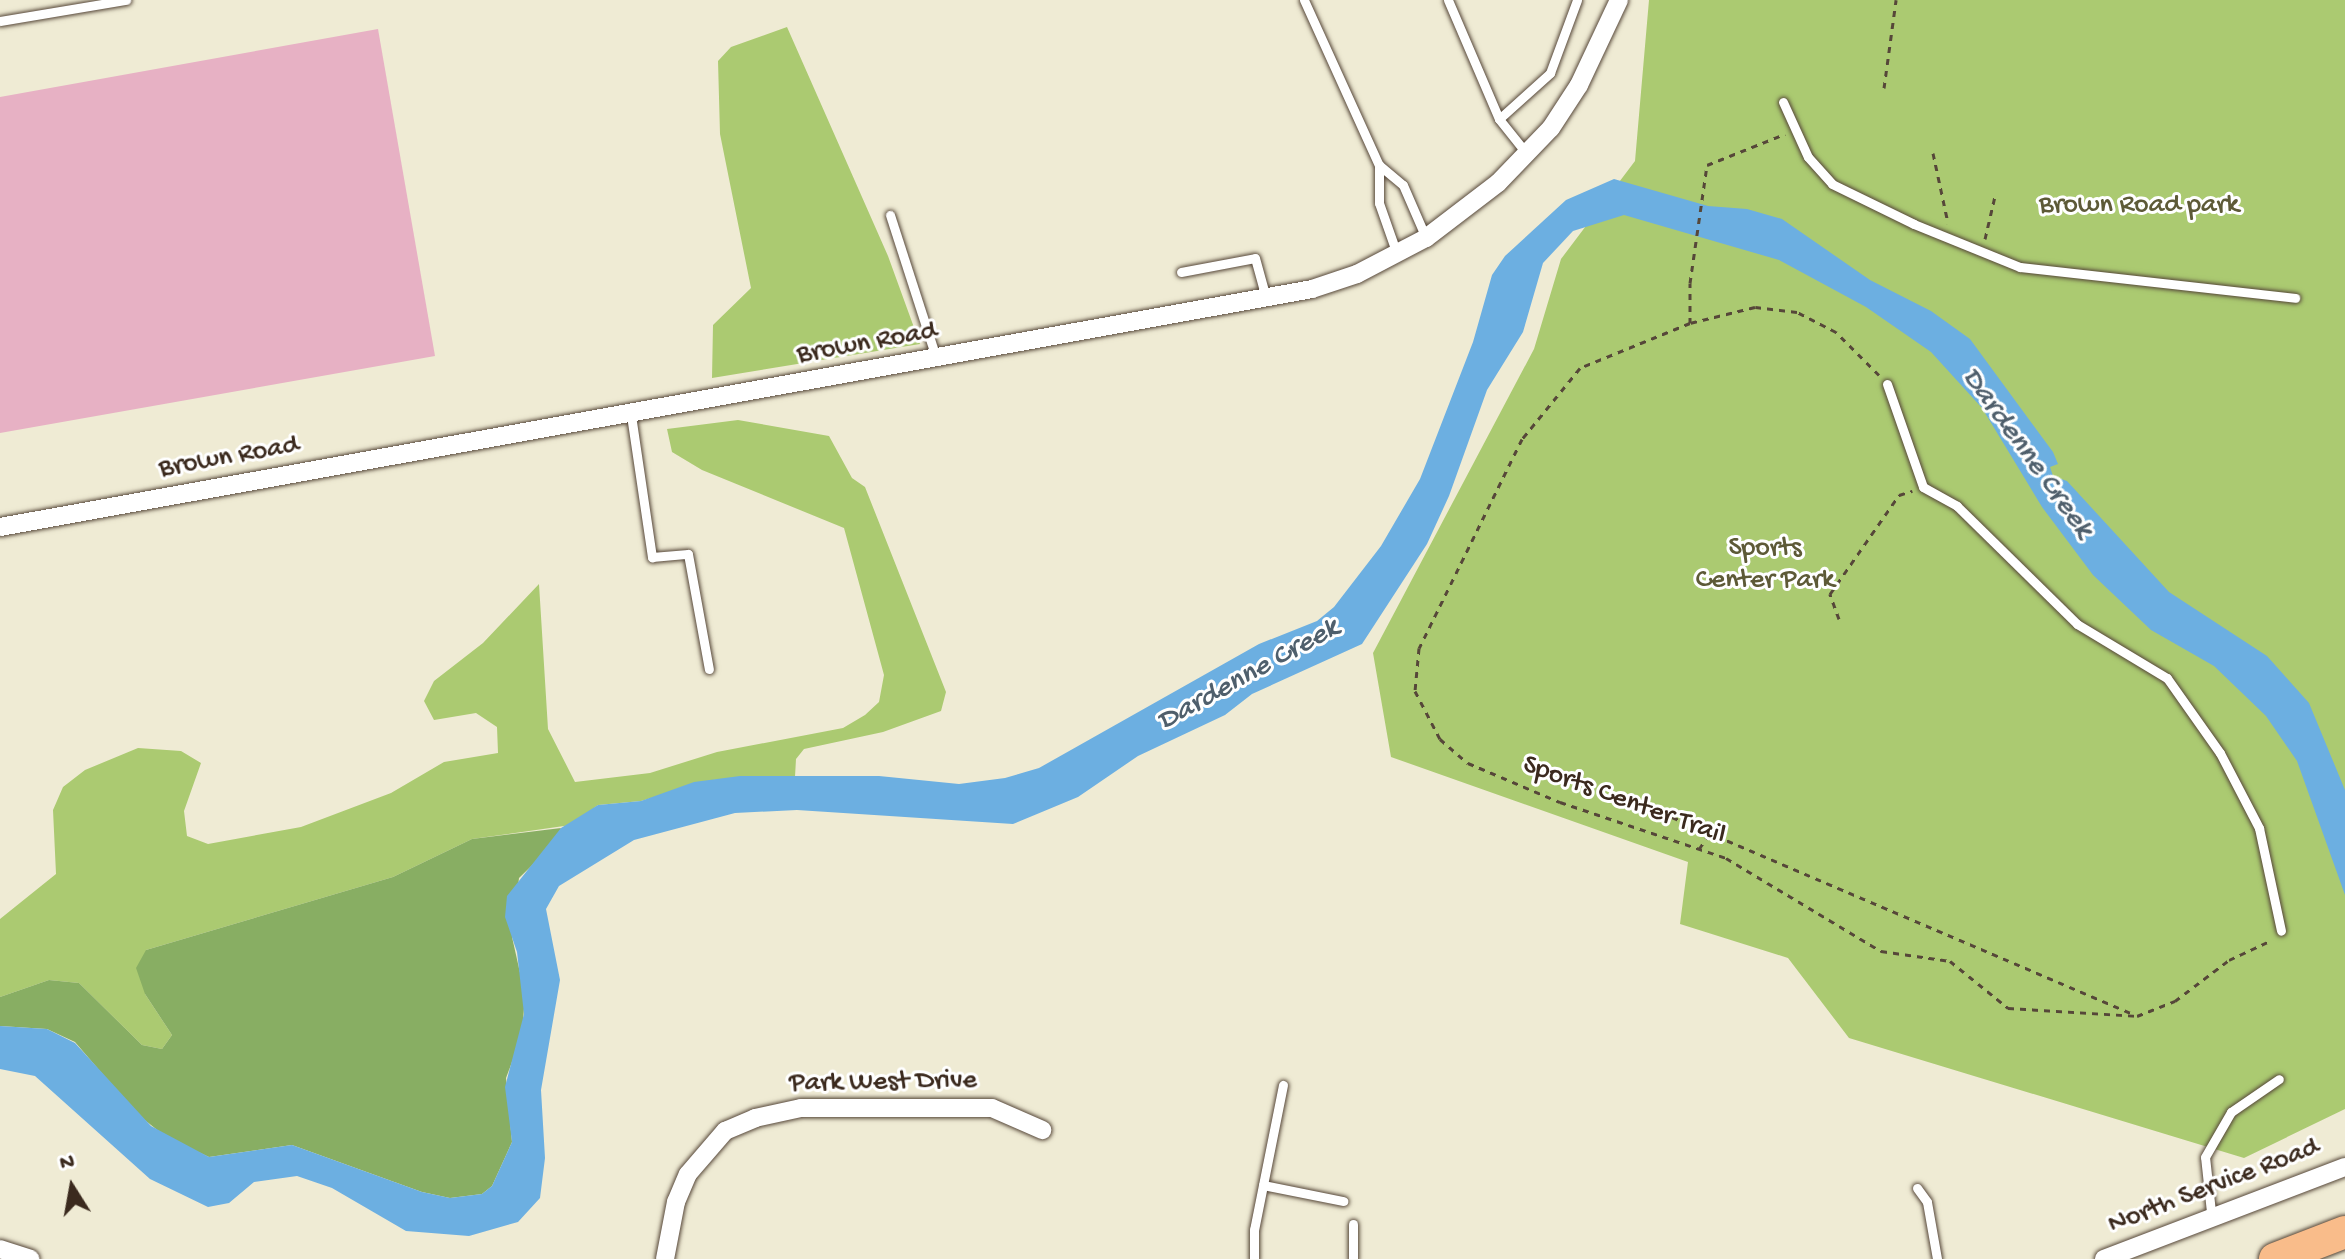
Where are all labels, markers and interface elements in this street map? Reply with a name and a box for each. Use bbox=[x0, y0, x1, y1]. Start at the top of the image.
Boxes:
park label: Brown Road park bbox=[2039, 189, 2239, 223]
street label: Brown Road bbox=[794, 315, 940, 373]
water label: Dardenne Creek bbox=[1952, 362, 2100, 546]
street label: Brown Road bbox=[156, 429, 302, 487]
park label: Sports Center Park bbox=[1696, 532, 1834, 598]
water label: Dardenne Creek bbox=[1152, 611, 1346, 741]
street label: Sports Center Trail bbox=[1518, 749, 1730, 853]
street label: Park West Drive bbox=[789, 1065, 977, 1101]
street label: North Service Road bbox=[2104, 1131, 2324, 1243]
north arrow bbox=[32, 1147, 112, 1227]
text: N bbox=[58, 1149, 77, 1178]

